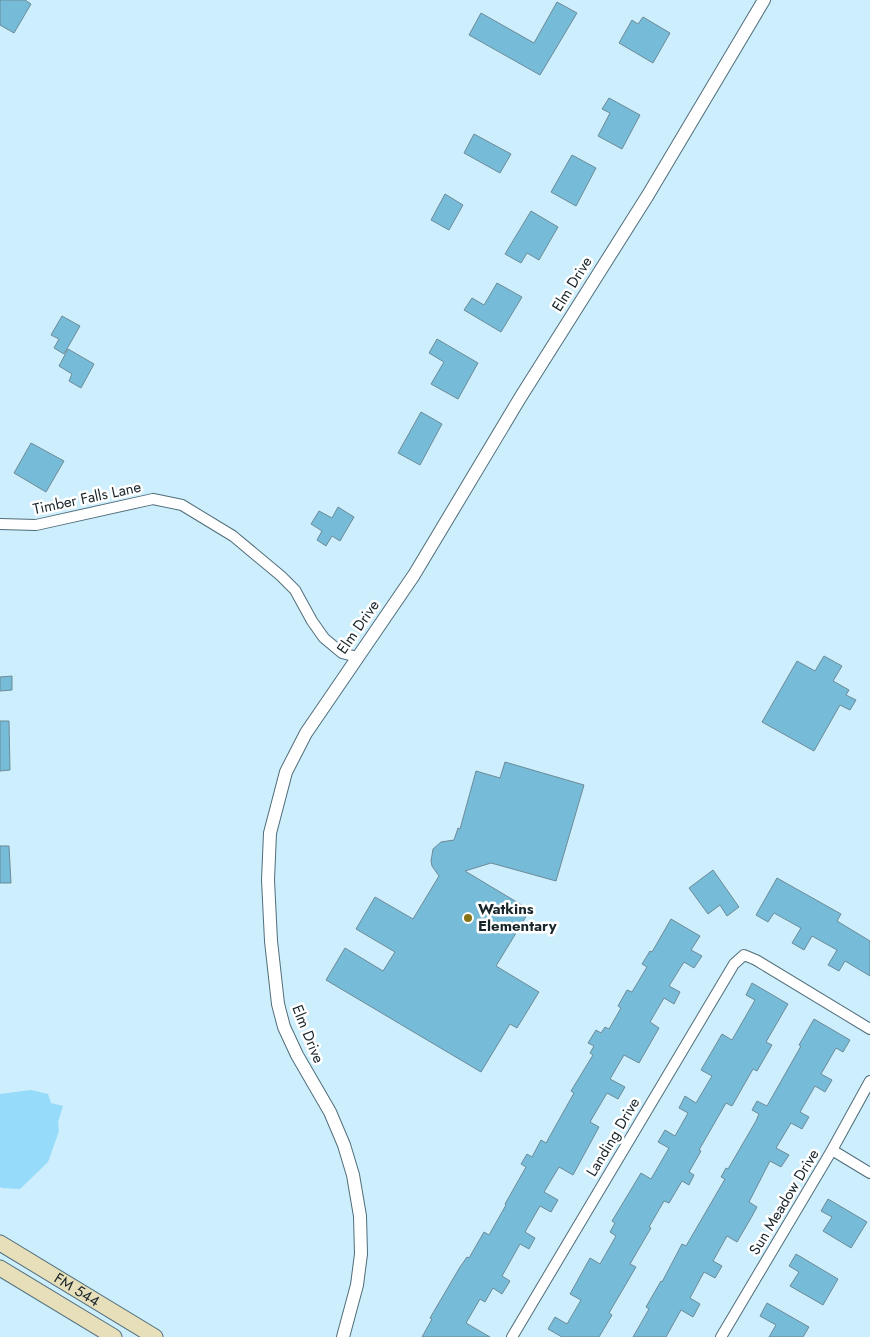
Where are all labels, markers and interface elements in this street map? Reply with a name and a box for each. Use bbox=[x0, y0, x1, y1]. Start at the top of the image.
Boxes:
street label: Elm Drive bbox=[546, 252, 598, 316]
street label: Timber Falls Lane bbox=[31, 476, 143, 520]
street label: Elm Drive bbox=[331, 595, 385, 658]
place label: Watkins Elementary bbox=[478, 898, 557, 937]
marker: Watkins Elementary bbox=[462, 912, 474, 924]
street label: Elm Drive bbox=[286, 1001, 330, 1067]
street label: Landing Drive bbox=[581, 1093, 645, 1181]
street label: Sun Meadow Drive bbox=[744, 1145, 825, 1259]
street label: FM 544 bbox=[50, 1267, 104, 1312]

